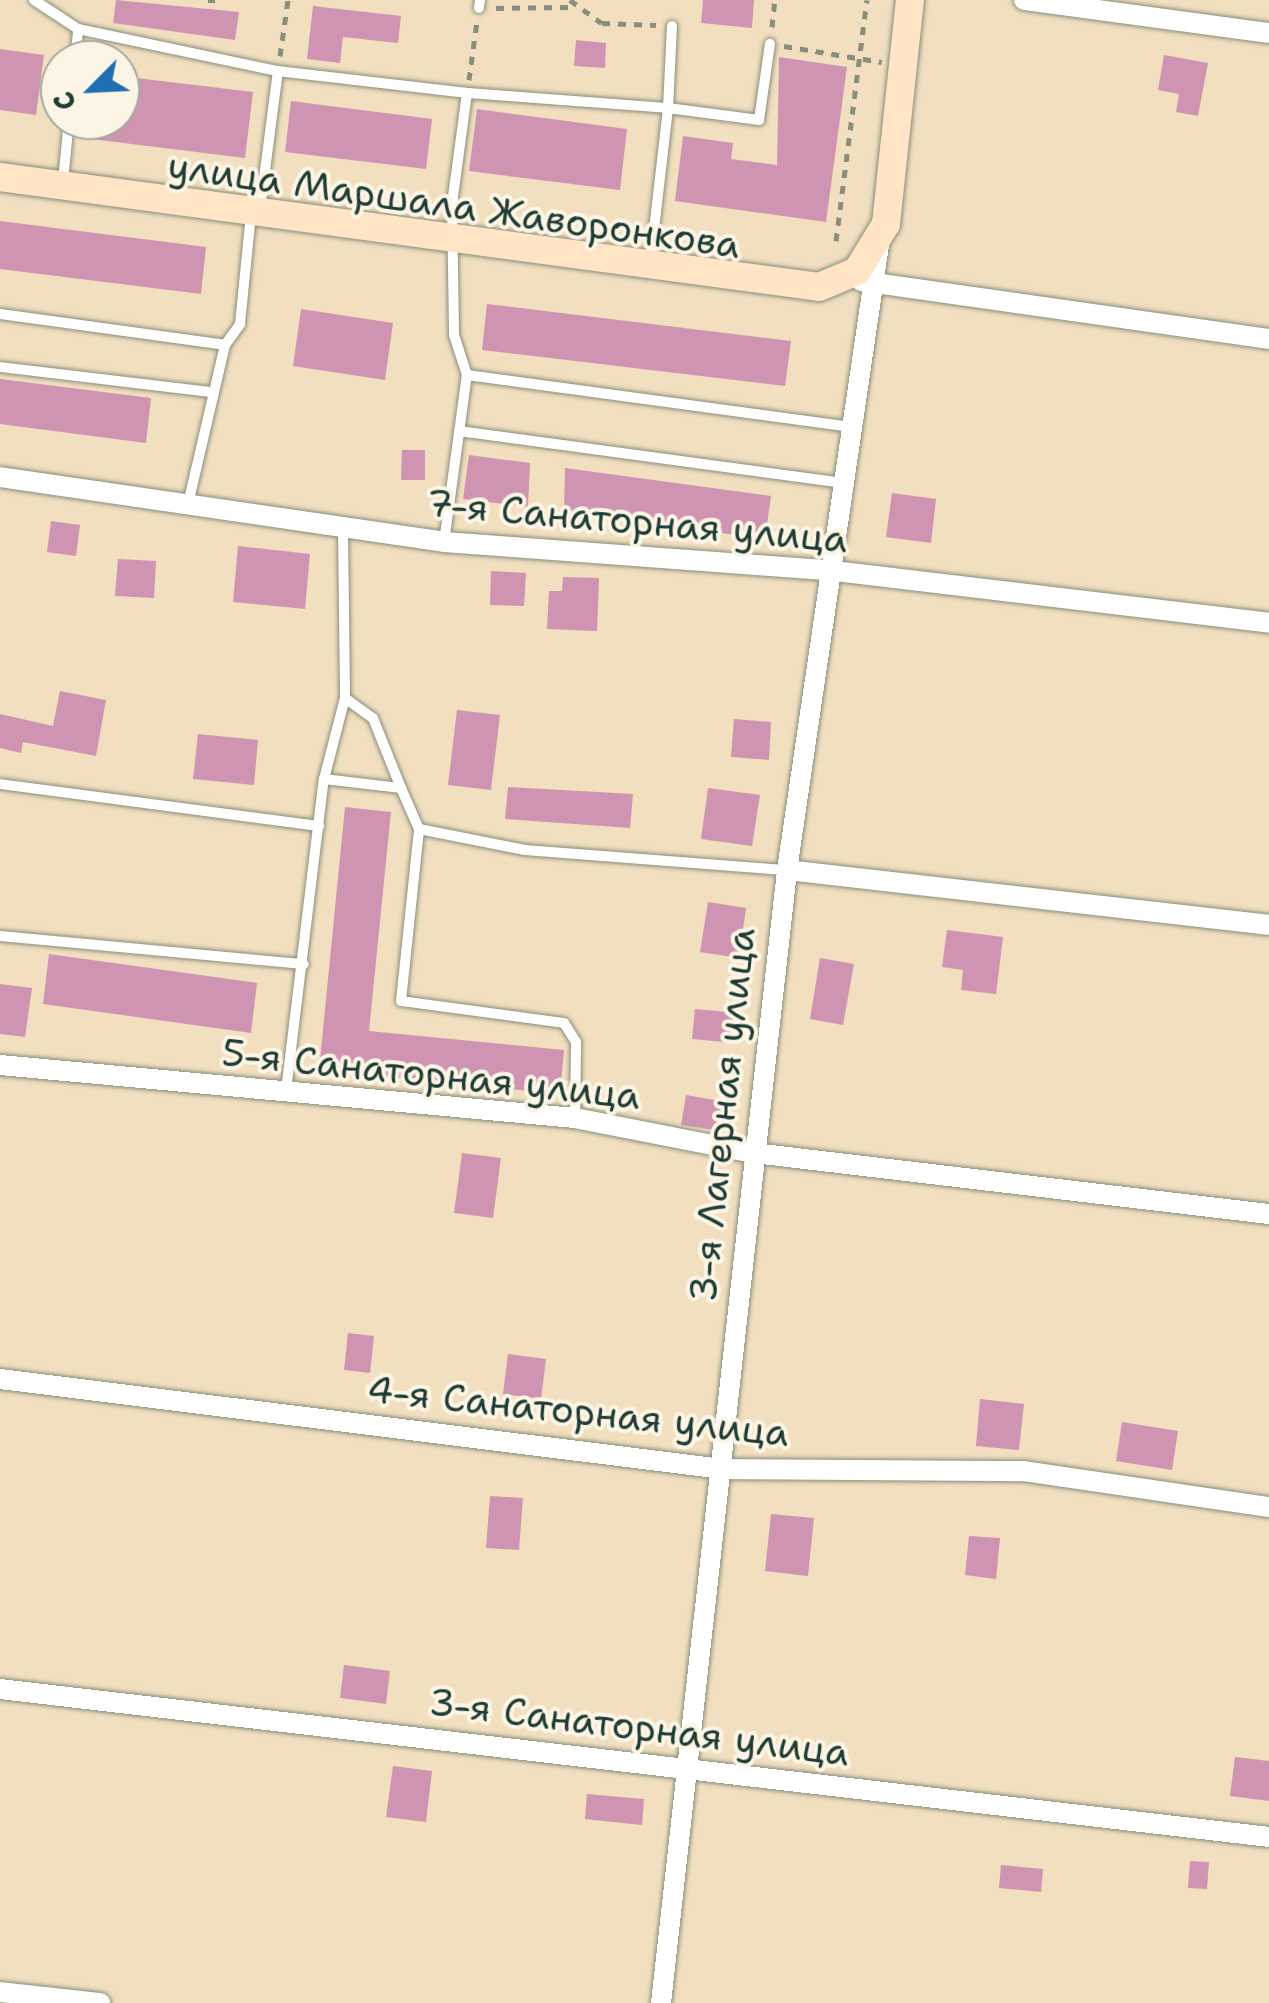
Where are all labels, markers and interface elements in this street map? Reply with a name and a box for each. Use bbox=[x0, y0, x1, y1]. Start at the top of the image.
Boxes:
north arrow bbox=[40, 40, 140, 140]
text: С bbox=[44, 86, 85, 117]
street label: улица Маршала Жаворонкова bbox=[165, 142, 743, 268]
street label: 7-я Санаторная улица bbox=[425, 480, 849, 562]
street label: 3-я Лагерная улица bbox=[680, 926, 764, 1304]
street label: 5-я Санаторная улица bbox=[220, 1029, 642, 1119]
street label: 4-я Санаторная улица bbox=[365, 1366, 791, 1456]
street label: 3-я Санаторная улица bbox=[426, 1679, 852, 1775]

